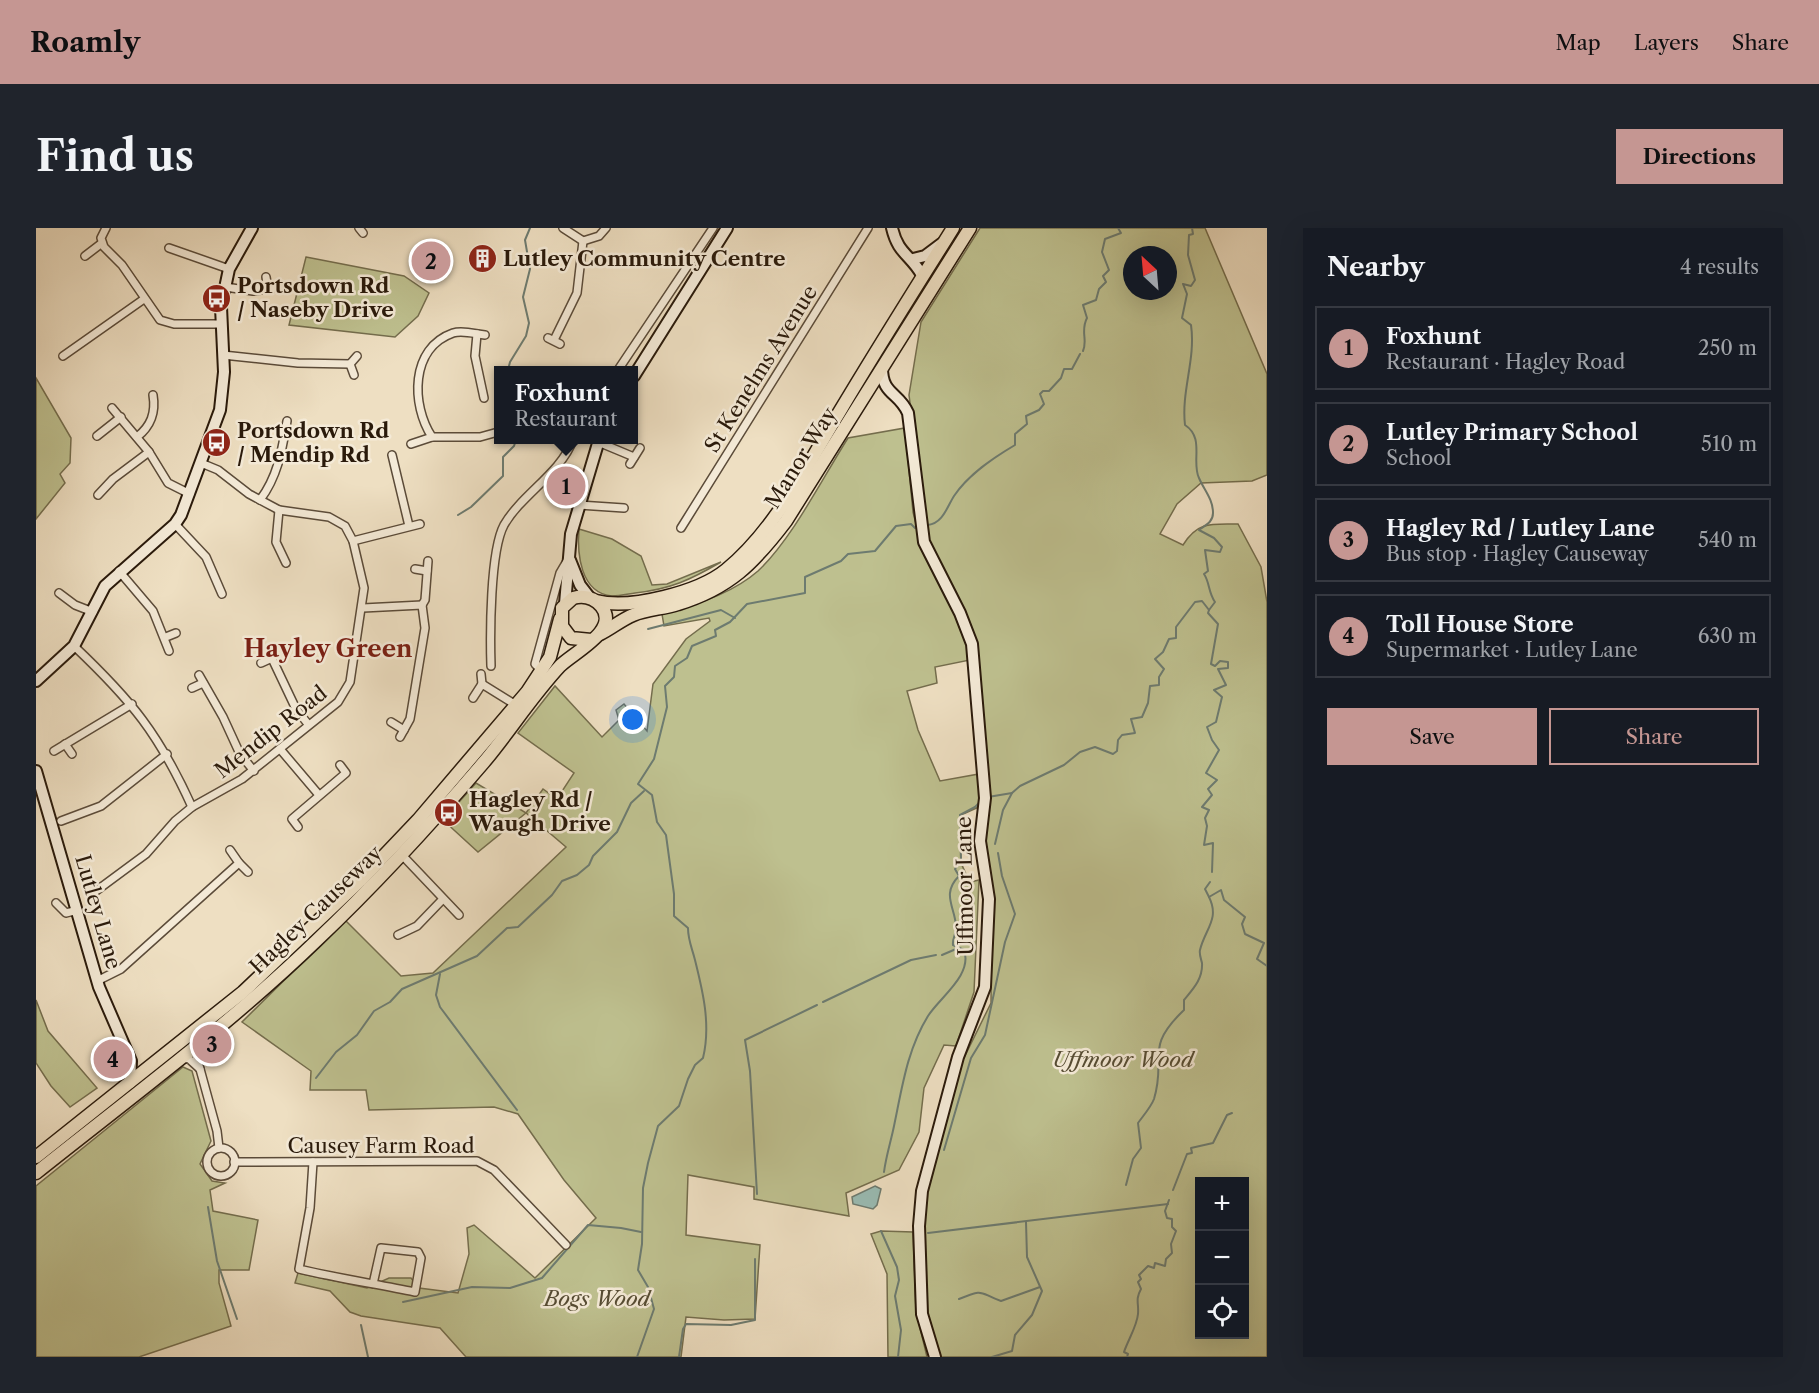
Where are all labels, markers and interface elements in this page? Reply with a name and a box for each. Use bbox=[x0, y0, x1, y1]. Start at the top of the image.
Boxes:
text: Roamly bbox=[30, 25, 140, 59]
text: Map bbox=[1556, 30, 1601, 55]
text: Layers bbox=[1634, 30, 1699, 55]
text: Share bbox=[1732, 30, 1789, 55]
button: Directions bbox=[1616, 129, 1783, 184]
text: Find us bbox=[36, 130, 194, 182]
pin: 2 bbox=[412, 238, 450, 284]
building icon: Lutley Community Centre bbox=[466, 243, 498, 275]
place label: Lutley Community Centre bbox=[503, 246, 786, 271]
north arrow bbox=[1123, 246, 1177, 300]
text: Nearby bbox=[1327, 251, 1425, 283]
text: 4 results bbox=[1680, 255, 1759, 279]
place label: Portsdown Rd / Naseby Drive bbox=[237, 273, 394, 322]
street label: St Kenelms Avenue bbox=[699, 281, 822, 457]
bus stop icon: Portsdown Rd / Naseby Drive bbox=[200, 282, 232, 314]
text: Foxhunt bbox=[1386, 323, 1481, 350]
text: 1 bbox=[1344, 336, 1353, 360]
text: 250 m bbox=[1698, 336, 1757, 360]
text: Restaurant · Hagley Road bbox=[1386, 350, 1625, 374]
popup bbox=[494, 366, 638, 444]
text: Foxhunt bbox=[515, 380, 610, 407]
street label: Manor Way bbox=[760, 402, 842, 513]
text: Restaurant bbox=[515, 407, 617, 431]
place label: Portsdown Rd / Mendip Rd bbox=[237, 418, 389, 467]
text: Lutley Primary School bbox=[1386, 419, 1638, 446]
bus stop icon: Portsdown Rd / Mendip Rd bbox=[200, 427, 232, 459]
text: 2 bbox=[1343, 432, 1354, 456]
text: 510 m bbox=[1701, 432, 1757, 456]
text: School bbox=[1386, 446, 1451, 470]
pin: 1 bbox=[546, 464, 586, 508]
text: Hagley Rd / Lutley Lane bbox=[1386, 515, 1655, 542]
text: 3 bbox=[1343, 528, 1354, 552]
text: 540 m bbox=[1698, 528, 1757, 552]
text: Bus stop · Hagley Causeway bbox=[1386, 542, 1649, 566]
text: Toll House Store bbox=[1386, 611, 1574, 638]
text: 4 bbox=[1343, 624, 1354, 648]
text: 630 m bbox=[1698, 624, 1757, 648]
district label: Hayley Green bbox=[243, 634, 413, 663]
text: Supermarket · Lutley Lane bbox=[1386, 638, 1638, 662]
street label: Mendip Road bbox=[210, 680, 332, 783]
your location bbox=[618, 705, 647, 734]
button: Save bbox=[1327, 708, 1537, 765]
button: Share bbox=[1549, 708, 1759, 765]
place label: Hagley Rd / Waugh Drive bbox=[468, 787, 611, 836]
bus stop icon: Hagley Rd / Waugh Drive bbox=[432, 796, 464, 828]
street label: Uffmoor Lane bbox=[951, 816, 978, 956]
street label: Hagley Causeway bbox=[244, 840, 387, 979]
street label: Lutley Lane bbox=[70, 852, 127, 972]
pin: 3 bbox=[192, 1022, 231, 1066]
pin: 4 bbox=[94, 1036, 133, 1082]
park label: Uffmoor Wood bbox=[1052, 1047, 1196, 1072]
street label: Causey Farm Road bbox=[287, 1133, 475, 1158]
map controls bbox=[1195, 1177, 1249, 1339]
button: + bbox=[1195, 1177, 1249, 1231]
button: − bbox=[1195, 1231, 1249, 1285]
button: locate bbox=[1195, 1285, 1249, 1339]
park label: Bogs Wood bbox=[542, 1286, 653, 1311]

